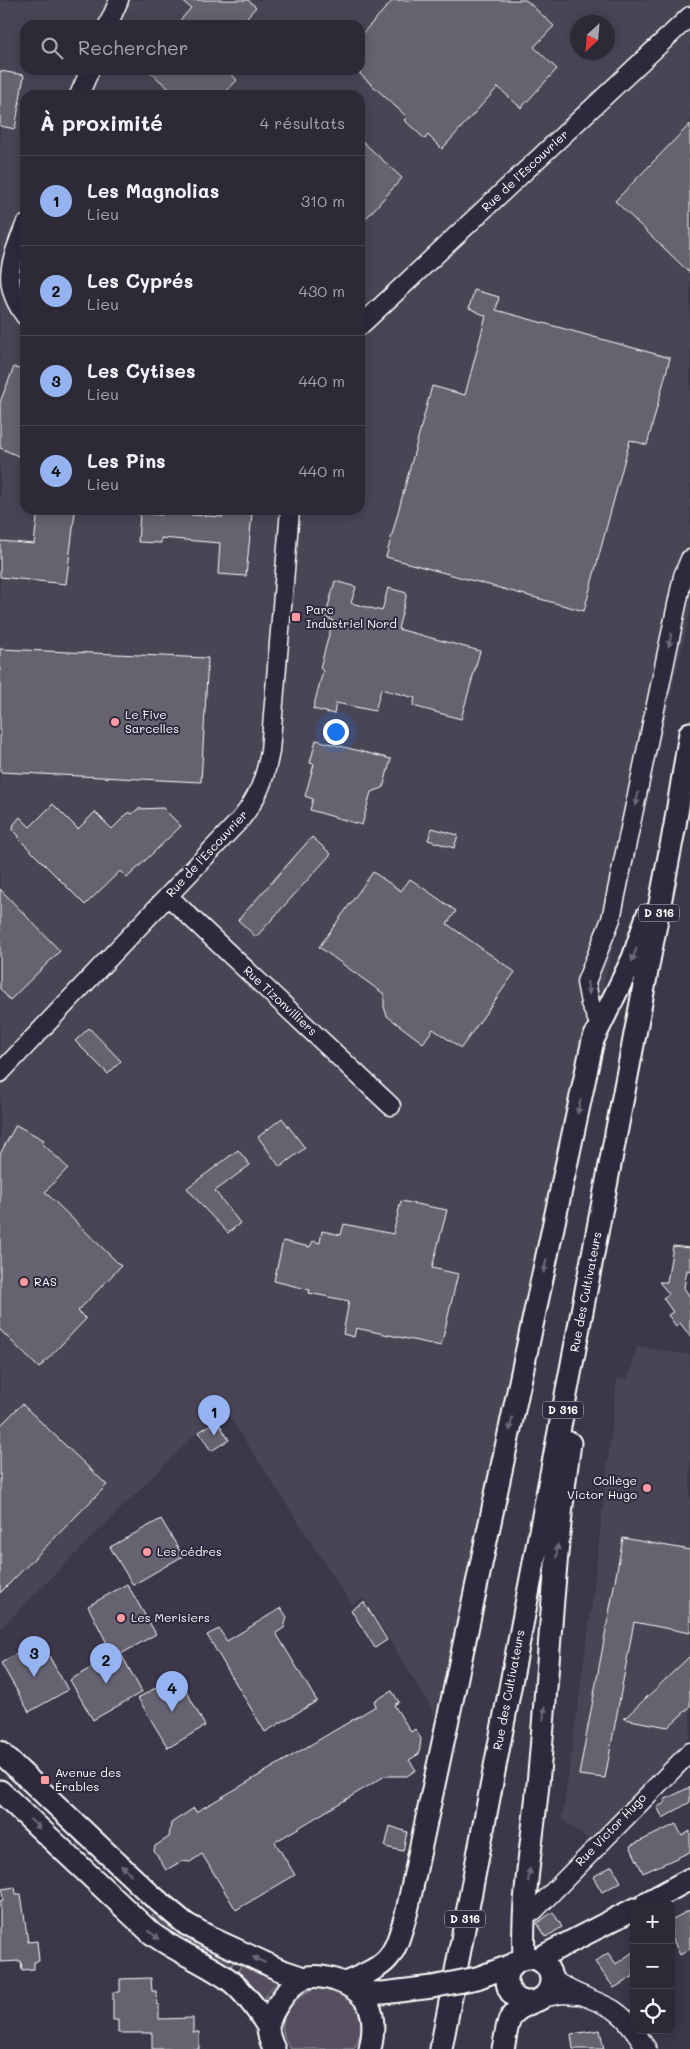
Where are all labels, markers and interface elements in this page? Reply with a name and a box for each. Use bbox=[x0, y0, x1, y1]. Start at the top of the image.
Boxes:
north arrow bbox=[570, 15, 615, 60]
search box bbox=[20, 20, 365, 75]
icon: search bbox=[38, 34, 66, 62]
text: Rechercher bbox=[78, 35, 188, 60]
text: À proximité bbox=[40, 109, 163, 136]
text: 4 résultats bbox=[260, 112, 345, 133]
street label: Rue de l'Escouvrier bbox=[478, 126, 571, 215]
text: Les Magnolias bbox=[87, 178, 219, 203]
text: 1 bbox=[52, 190, 60, 211]
text: 310 m bbox=[301, 190, 345, 211]
text: Lieu bbox=[87, 203, 119, 224]
text: Les Cyprés bbox=[87, 268, 193, 293]
text: 2 bbox=[52, 280, 60, 301]
text: 430 m bbox=[298, 280, 345, 301]
text: Lieu bbox=[87, 293, 119, 314]
text: Les Cytises bbox=[87, 358, 196, 383]
text: 3 bbox=[51, 370, 61, 391]
text: 440 m bbox=[298, 370, 345, 391]
text: Lieu bbox=[87, 383, 119, 404]
text: Les Pins bbox=[87, 448, 166, 473]
text: 4 bbox=[51, 460, 61, 481]
text: 440 m bbox=[298, 460, 345, 481]
text: Lieu bbox=[87, 473, 119, 494]
place label: Parc Industriel Nord bbox=[306, 601, 397, 631]
marker: Parc Industriel Nord bbox=[290, 611, 302, 623]
one-way arrow bbox=[666, 632, 674, 647]
place label: Le Five Sarcelles bbox=[125, 706, 179, 736]
marker: Le Five Sarcelles bbox=[109, 716, 121, 728]
your location bbox=[323, 719, 349, 745]
one-way arrow bbox=[633, 791, 641, 806]
street label: Rue de l'Escouvrier bbox=[162, 807, 251, 900]
road number: D 316 bbox=[639, 904, 679, 921]
one-way arrow bbox=[630, 948, 638, 963]
street label: Rue Tizonvilliers bbox=[240, 962, 321, 1039]
one-way arrow bbox=[584, 981, 592, 997]
one-way arrow bbox=[575, 1099, 583, 1114]
street label: Rue des Cultivateurs bbox=[565, 1230, 605, 1353]
one-way arrow bbox=[541, 1258, 549, 1273]
place label: RAS bbox=[34, 1273, 57, 1289]
marker: RAS bbox=[18, 1276, 30, 1288]
pin: 1 bbox=[198, 1395, 230, 1436]
road number: D 316 bbox=[543, 1402, 583, 1418]
one-way arrow bbox=[507, 1417, 515, 1432]
place label: Collège Victor Hugo bbox=[567, 1472, 637, 1502]
marker: Collège Victor Hugo bbox=[641, 1482, 653, 1494]
place label: Les cédres bbox=[157, 1543, 222, 1559]
one-way arrow bbox=[553, 1543, 561, 1559]
marker: Les cédres bbox=[141, 1546, 153, 1558]
place label: Les Merisiers bbox=[131, 1609, 210, 1625]
marker: Les Merisiers bbox=[115, 1612, 127, 1624]
street label: Rue des Cultivateurs bbox=[488, 1628, 528, 1751]
pin: 3 bbox=[18, 1636, 50, 1677]
pin: 2 bbox=[90, 1643, 122, 1684]
pin: 4 bbox=[156, 1671, 188, 1712]
one-way arrow bbox=[541, 1705, 549, 1721]
place label: Avenue des Érables bbox=[55, 1764, 121, 1794]
marker: Avenue des Érables bbox=[39, 1774, 51, 1786]
street label: Rue Victor Hugo bbox=[571, 1789, 649, 1869]
one-way arrow bbox=[29, 1818, 41, 1830]
one-way arrow bbox=[120, 1864, 132, 1876]
one-way arrow bbox=[525, 1866, 533, 1882]
map controls bbox=[630, 1899, 675, 2034]
button: + bbox=[630, 1899, 675, 1944]
road number: D 316 bbox=[445, 1910, 485, 1928]
one-way arrow bbox=[147, 1930, 160, 1941]
button: − bbox=[630, 1944, 675, 1989]
one-way arrow bbox=[252, 1956, 266, 1964]
button: locate bbox=[630, 1989, 675, 2034]

